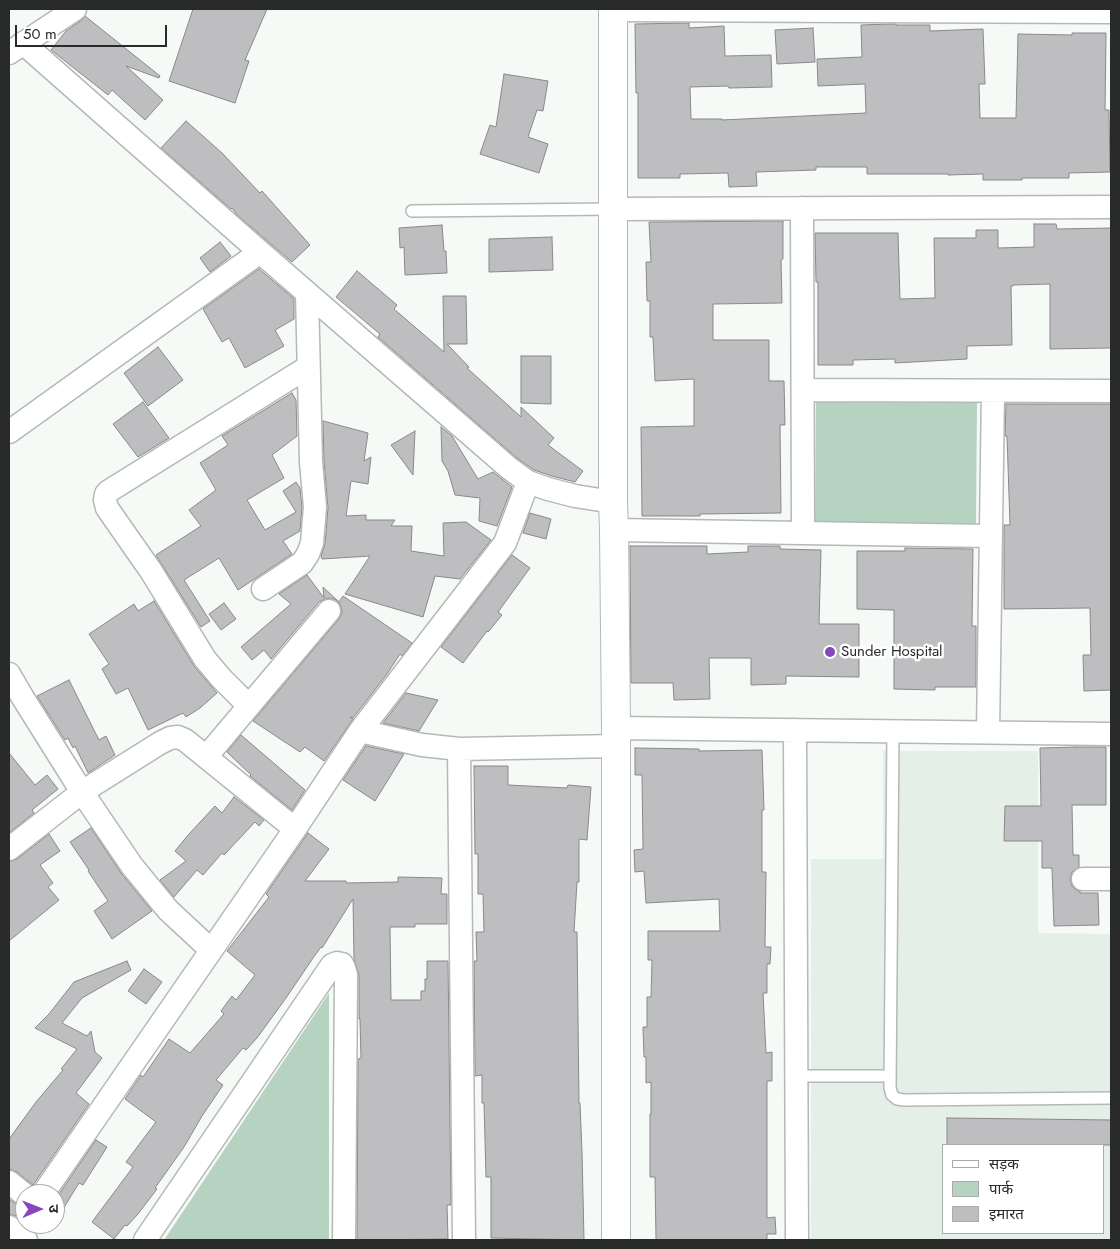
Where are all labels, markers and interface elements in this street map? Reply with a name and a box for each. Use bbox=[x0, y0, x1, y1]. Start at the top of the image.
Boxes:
scale bar bbox=[18, 15, 170, 47]
text: 50 m bbox=[23, 23, 57, 45]
place label: Sunder Hospital bbox=[841, 643, 943, 661]
marker: Sunder Hospital bbox=[823, 645, 837, 659]
legend bbox=[942, 1144, 1105, 1234]
text: सड़क bbox=[989, 1153, 1019, 1175]
text: पार्क bbox=[989, 1178, 1013, 1200]
north arrow bbox=[15, 1184, 65, 1234]
text: इमारत bbox=[989, 1203, 1024, 1225]
text: उ bbox=[44, 1204, 64, 1213]

